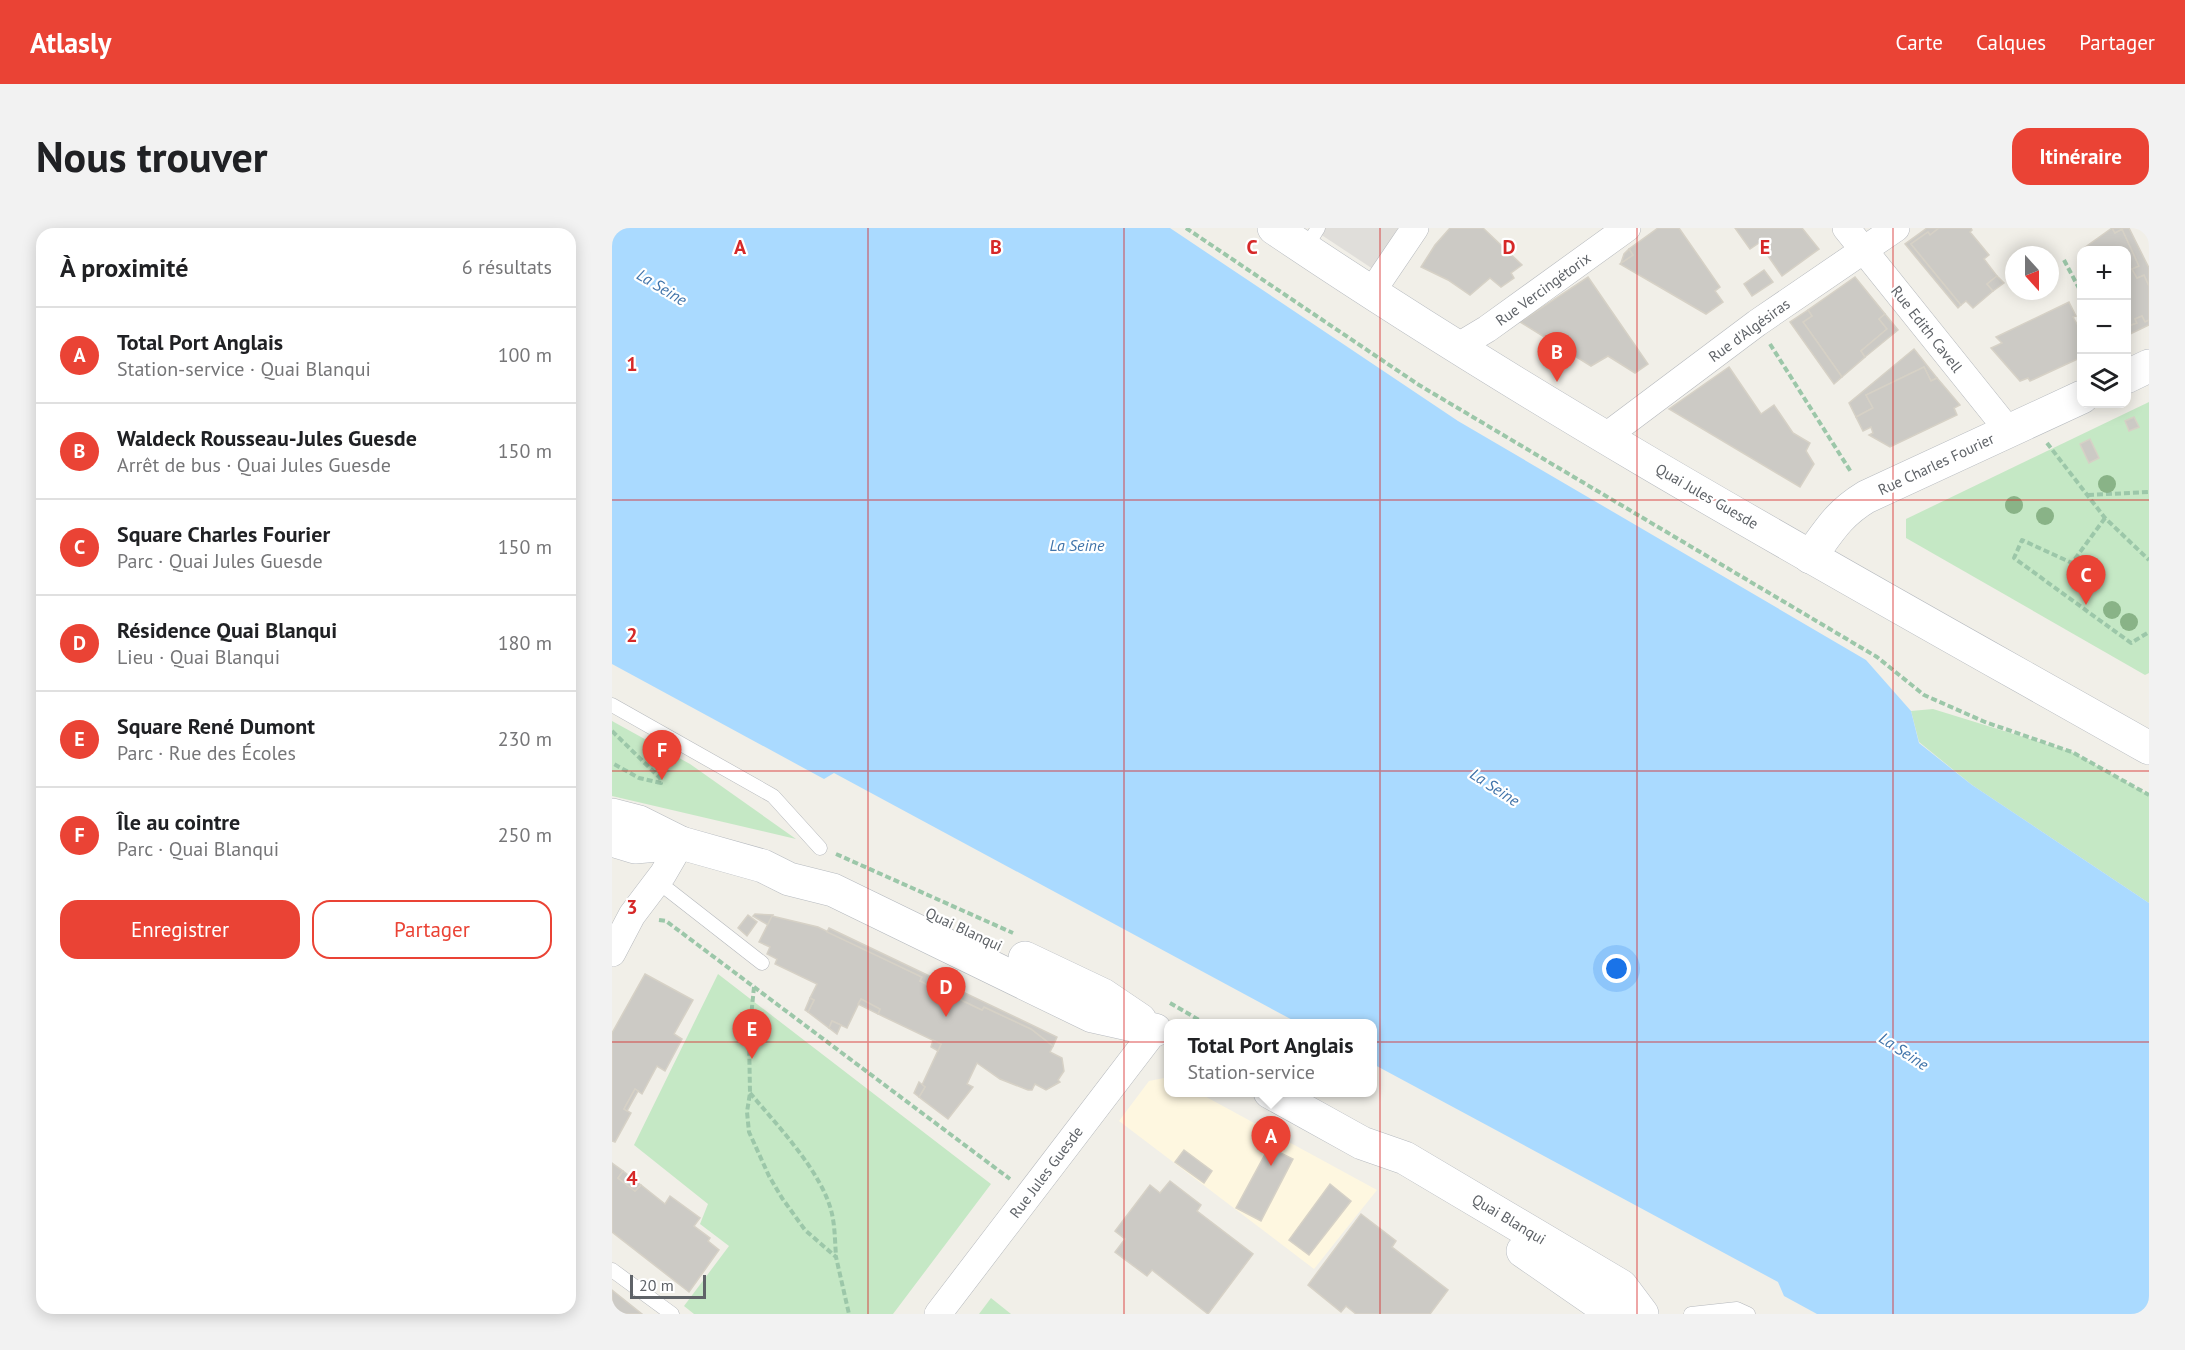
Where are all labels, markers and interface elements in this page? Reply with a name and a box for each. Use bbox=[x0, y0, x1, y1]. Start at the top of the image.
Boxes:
text: Atlasly bbox=[30, 24, 112, 61]
text: Carte bbox=[1896, 29, 1943, 56]
text: Calques bbox=[1976, 29, 2046, 56]
text: Partager bbox=[2079, 29, 2155, 56]
button: Itinéraire bbox=[2012, 128, 2149, 185]
text: Nous trouver bbox=[36, 129, 267, 184]
text: A bbox=[734, 234, 747, 260]
text: B bbox=[990, 234, 1002, 260]
text: C bbox=[1246, 234, 1258, 260]
text: D bbox=[1503, 234, 1516, 260]
text: E bbox=[1760, 234, 1770, 260]
north arrow bbox=[2005, 246, 2059, 300]
map controls bbox=[2077, 246, 2131, 408]
button: + bbox=[2077, 246, 2131, 300]
street label: Rue Vercingétorix bbox=[1492, 248, 1594, 330]
text: À proximité bbox=[60, 251, 188, 284]
text: 6 résultats bbox=[462, 254, 552, 280]
water label: La Seine bbox=[633, 264, 691, 310]
street label: Rue Edith Cavell bbox=[1887, 282, 1967, 377]
street label: Rue d'Algésiras bbox=[1705, 294, 1793, 366]
button: − bbox=[2077, 300, 2131, 354]
text: Total Port Anglais bbox=[117, 328, 283, 356]
pin: B bbox=[1538, 332, 1576, 382]
text: A bbox=[73, 342, 86, 368]
text: 100 m bbox=[498, 342, 552, 368]
text: 1 bbox=[626, 351, 638, 377]
button: layers bbox=[2077, 354, 2131, 408]
text: Station-service · Quai Blanqui bbox=[117, 356, 371, 382]
text: Waldeck Rousseau-Jules Guesde bbox=[117, 424, 417, 452]
street label: Rue Charles Fourier bbox=[1875, 429, 1997, 499]
text: B bbox=[74, 438, 85, 464]
text: 150 m bbox=[498, 438, 552, 464]
text: Arrêt de bus · Quai Jules Guesde bbox=[117, 452, 391, 478]
street label: Quai Jules Guesde bbox=[1652, 459, 1762, 533]
text: Square Charles Fourier bbox=[117, 520, 330, 548]
text: C bbox=[74, 534, 85, 560]
text: 150 m bbox=[498, 534, 552, 560]
water label: La Seine bbox=[1050, 535, 1105, 555]
text: Parc · Quai Jules Guesde bbox=[117, 548, 323, 574]
pin: C bbox=[2066, 556, 2106, 605]
text: Résidence Quai Blanqui bbox=[117, 616, 337, 644]
text: 2 bbox=[626, 622, 638, 648]
text: D bbox=[73, 630, 86, 656]
text: 180 m bbox=[498, 630, 552, 656]
text: Lieu · Quai Blanqui bbox=[117, 644, 280, 670]
text: Square René Dumont bbox=[117, 712, 315, 740]
text: E bbox=[74, 726, 85, 752]
text: 230 m bbox=[498, 726, 552, 752]
pin: F bbox=[643, 730, 682, 780]
text: Parc · Rue des Écoles bbox=[117, 740, 296, 766]
water label: La Seine bbox=[1467, 764, 1524, 811]
text: Île au cointre bbox=[117, 808, 240, 836]
text: F bbox=[74, 822, 85, 848]
text: 250 m bbox=[498, 822, 552, 848]
text: Parc · Quai Blanqui bbox=[117, 836, 279, 862]
text: 3 bbox=[626, 894, 638, 920]
button: Enregistrer bbox=[60, 900, 300, 959]
button: Partager bbox=[312, 900, 552, 959]
street label: Quai Blanqui bbox=[922, 903, 1006, 955]
your location bbox=[1602, 954, 1631, 983]
pin: D bbox=[926, 968, 966, 1017]
pin: E bbox=[732, 1010, 772, 1059]
popup bbox=[1164, 1019, 1377, 1097]
water label: La Seine bbox=[1876, 1028, 1933, 1075]
text: Total Port Anglais bbox=[1187, 1031, 1354, 1059]
text: Station-service bbox=[1187, 1059, 1315, 1085]
pin: A bbox=[1252, 1116, 1290, 1166]
street label: Rue Jules Guesde bbox=[1005, 1122, 1087, 1222]
text: 4 bbox=[626, 1165, 638, 1191]
street label: Quai Blanqui bbox=[1469, 1190, 1549, 1248]
scale bar bbox=[630, 1272, 706, 1300]
text: 20 m bbox=[639, 1275, 674, 1295]

